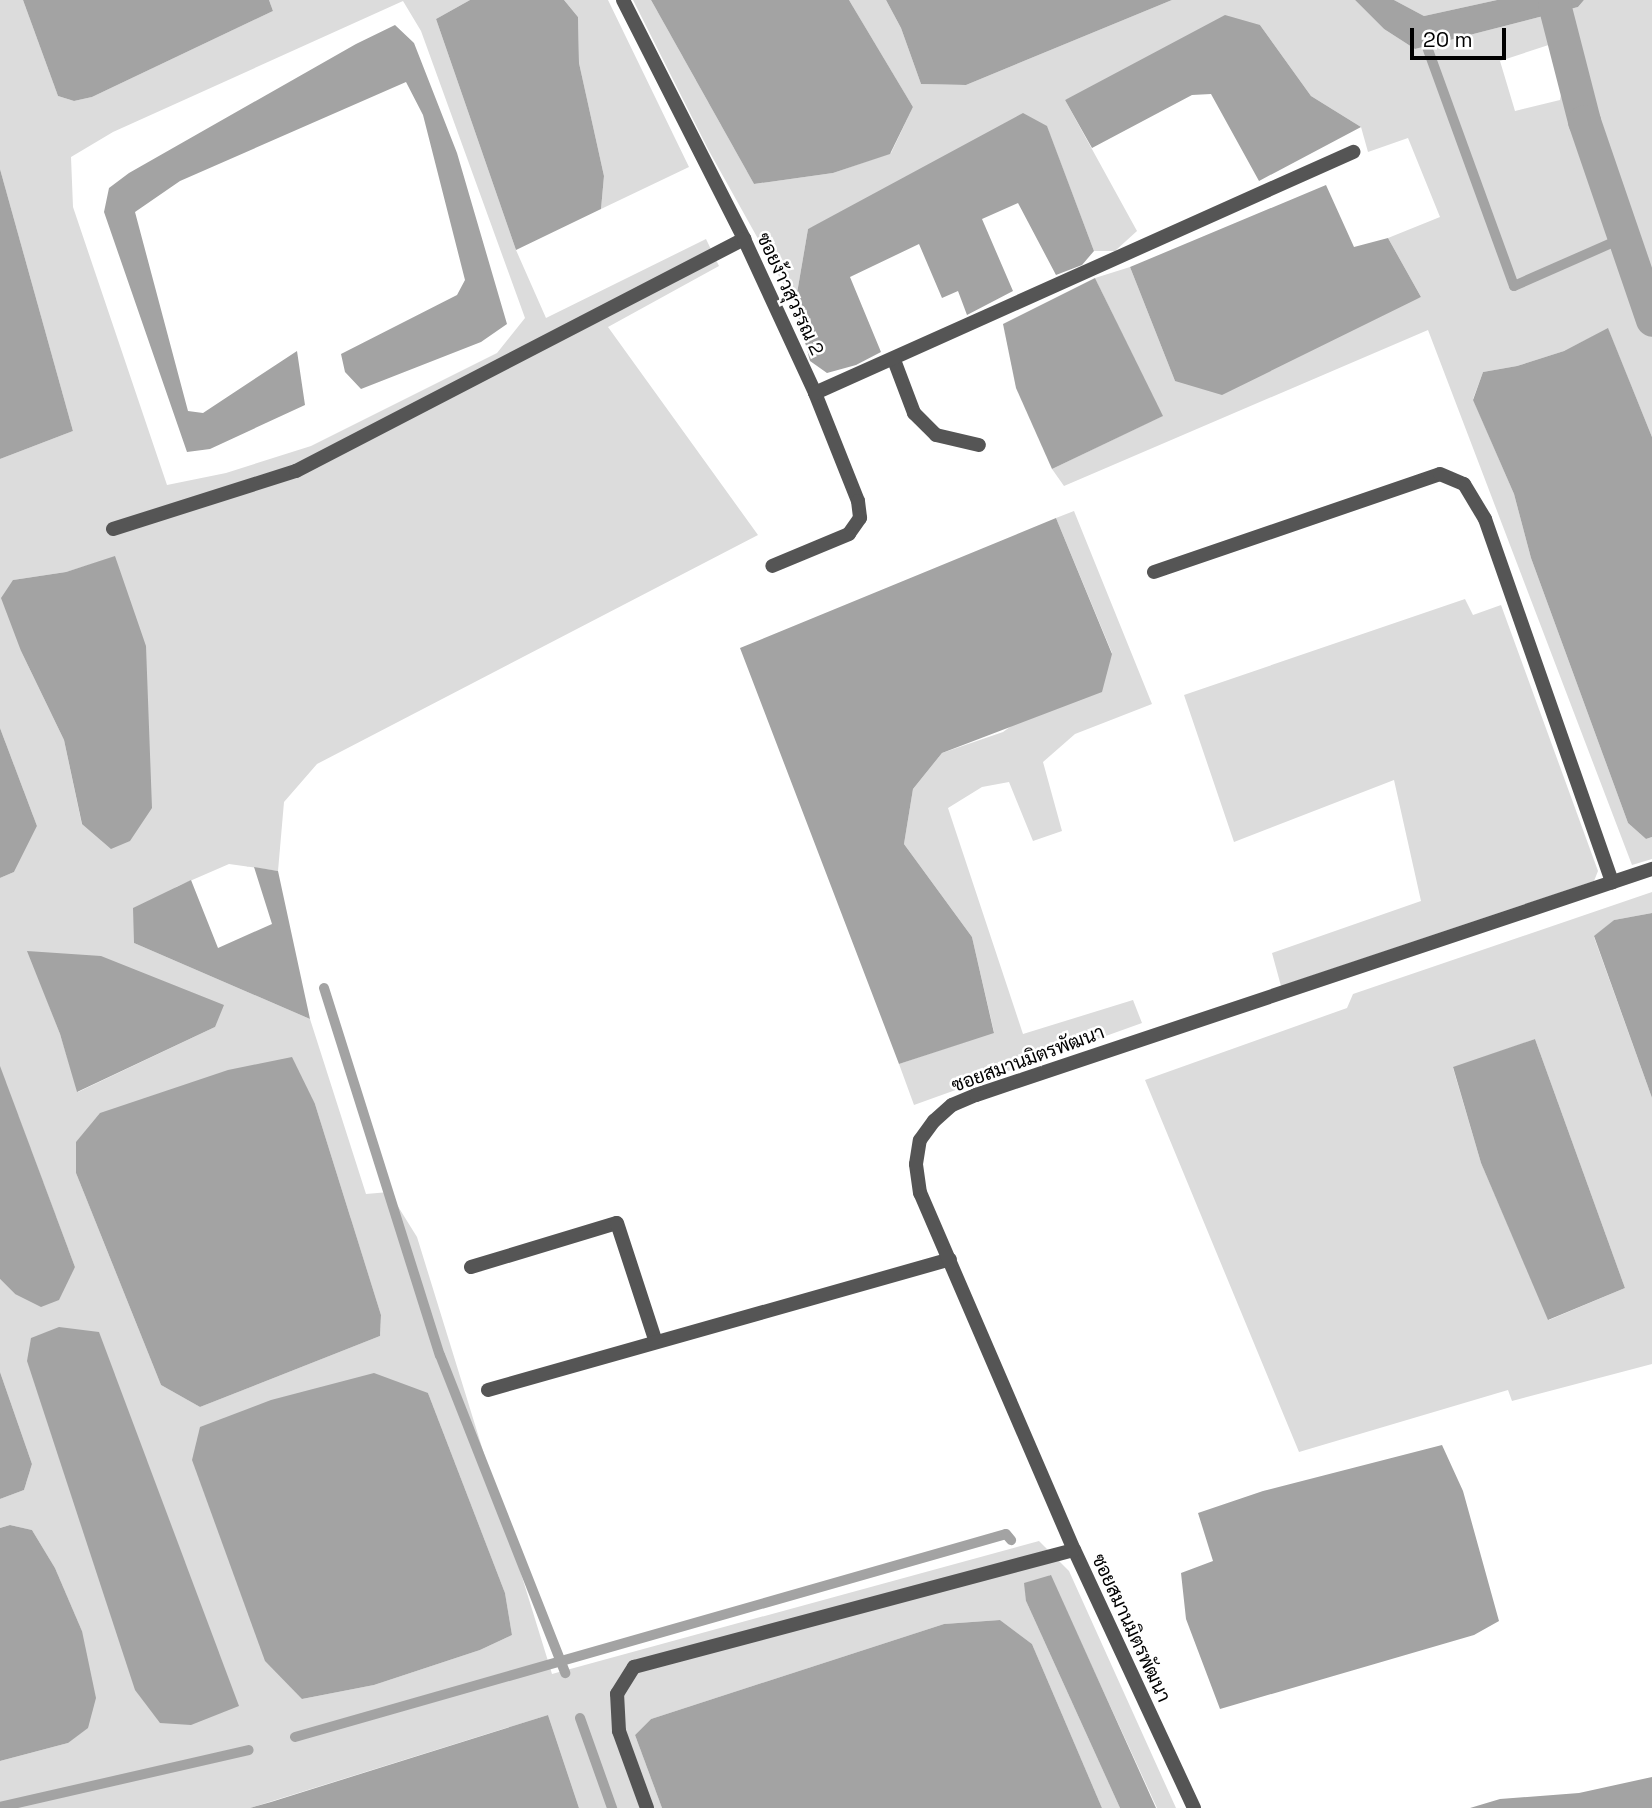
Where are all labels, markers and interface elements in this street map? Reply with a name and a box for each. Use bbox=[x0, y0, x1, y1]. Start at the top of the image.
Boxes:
scale bar bbox=[1414, 14, 1510, 58]
text: 20 m bbox=[1423, 26, 1473, 53]
street label: ซอยง้าวสุวรรณ 2 bbox=[752, 229, 828, 359]
street label: ซอยสมานมิตรพัฒนา bbox=[948, 1021, 1108, 1097]
street label: ซอยสมานมิตรพัฒนา bbox=[1087, 1550, 1175, 1706]

